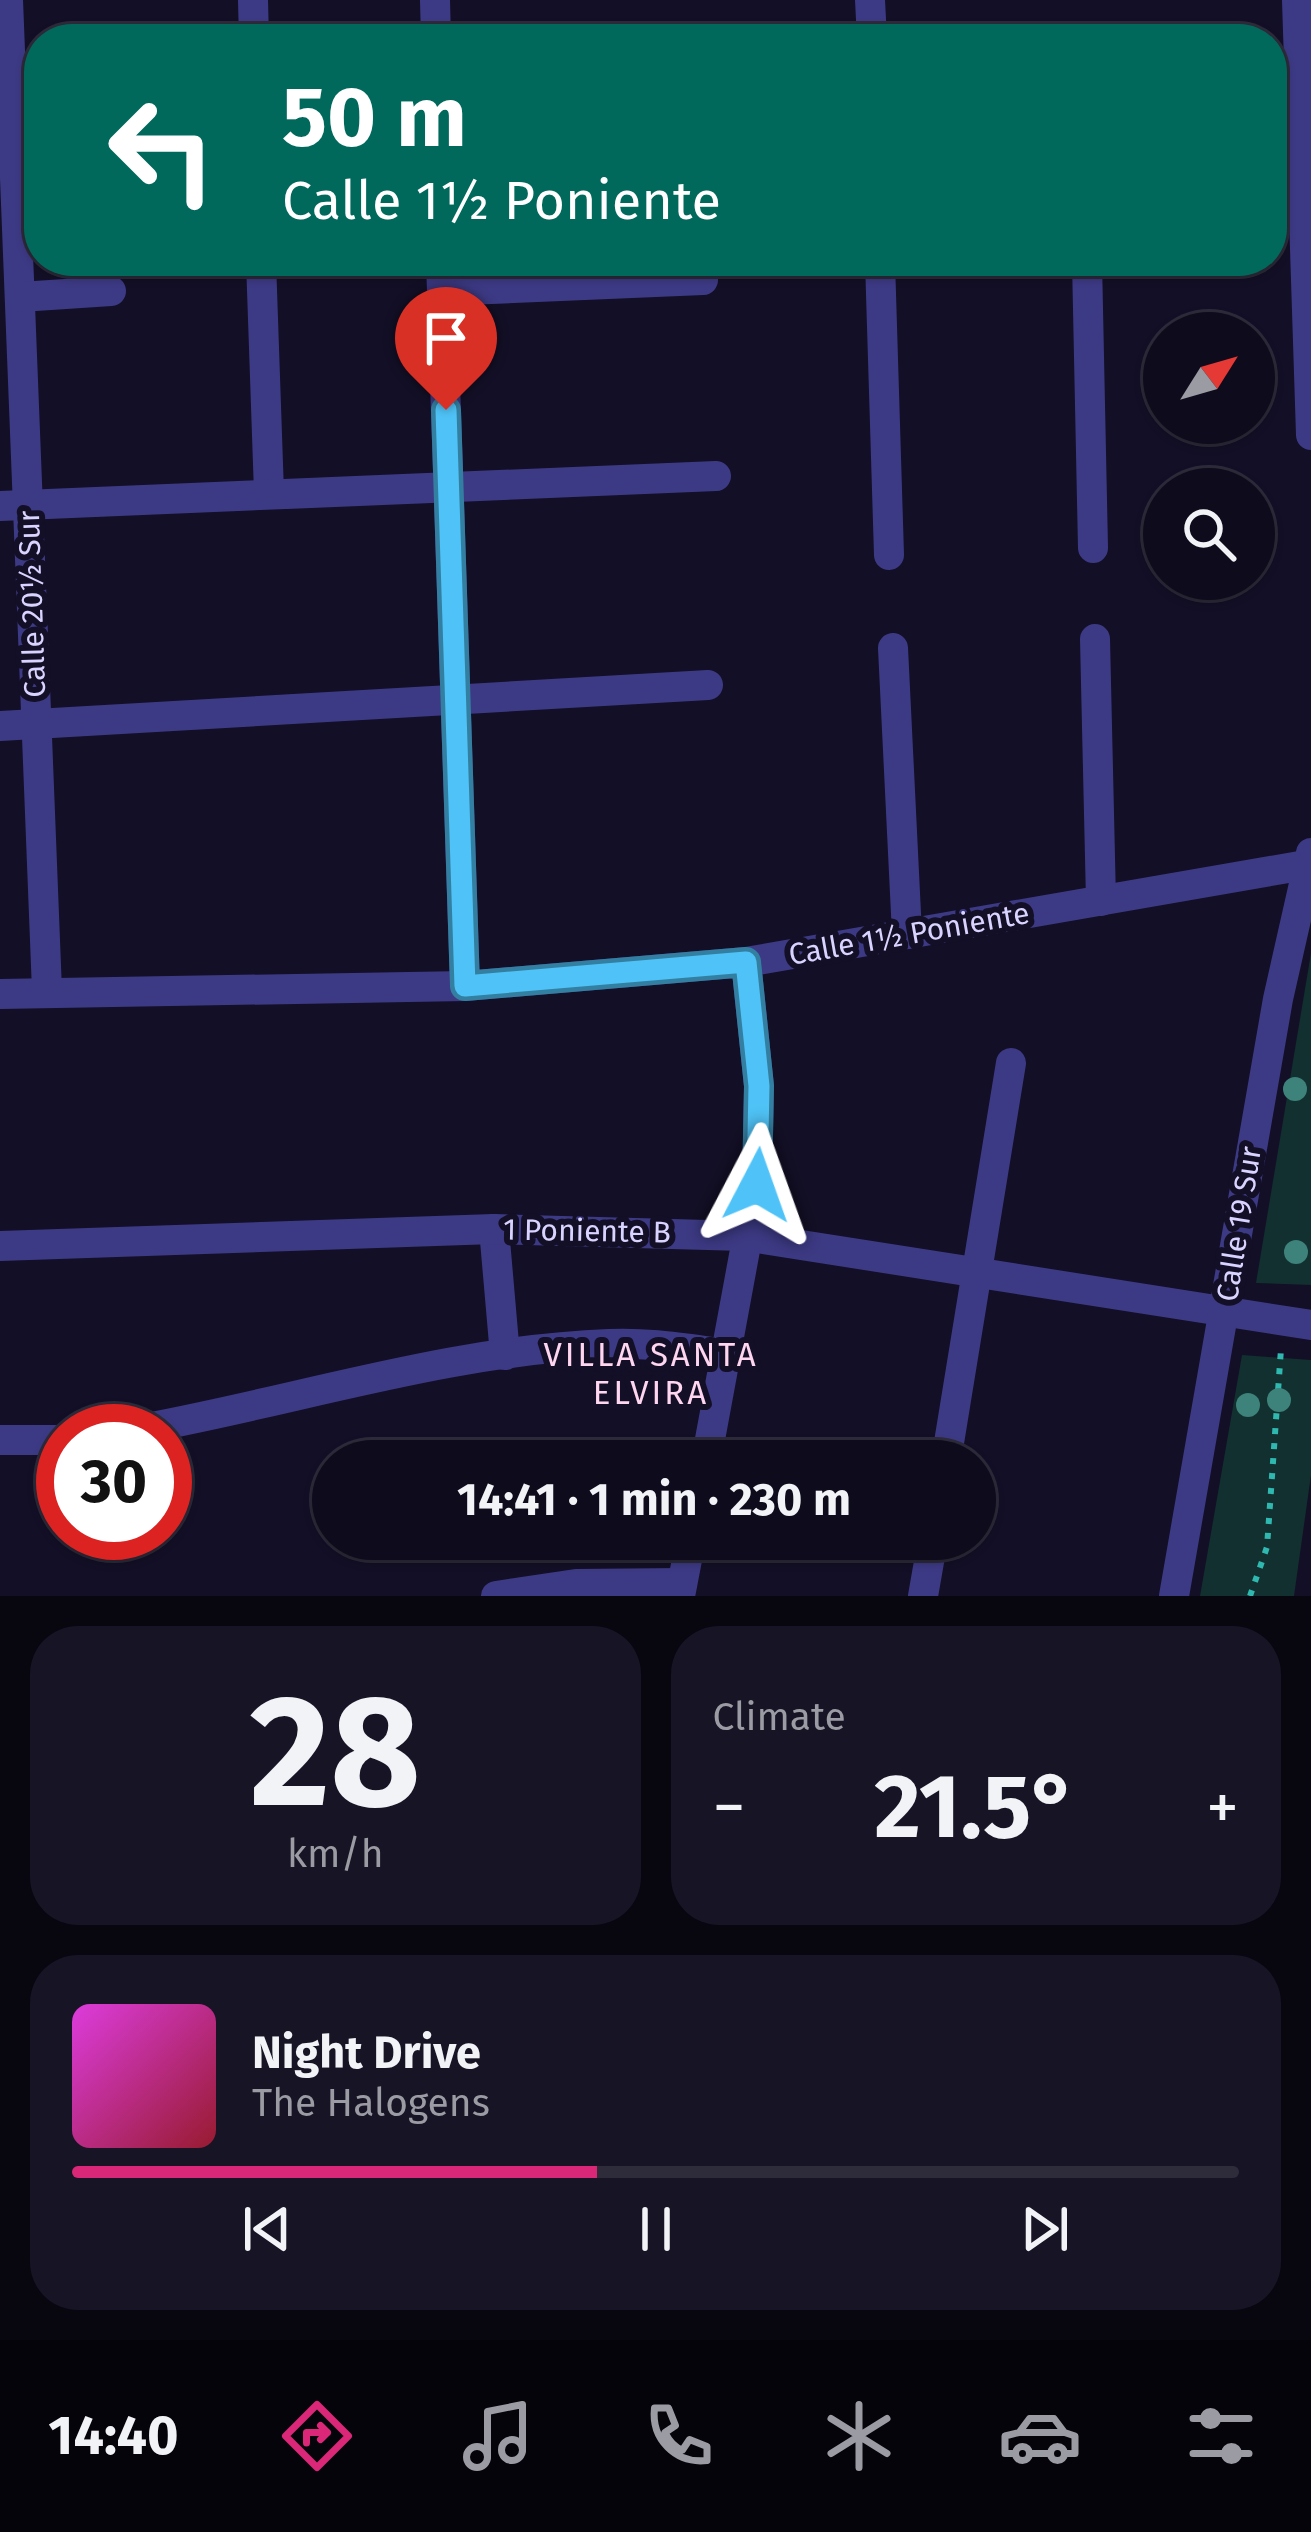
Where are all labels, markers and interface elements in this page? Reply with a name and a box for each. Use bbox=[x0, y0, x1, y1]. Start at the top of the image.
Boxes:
text: 50 m bbox=[282, 67, 467, 168]
icon: left bbox=[84, 72, 240, 228]
text: Calle 1½ Poniente bbox=[282, 169, 721, 233]
pin bbox=[395, 287, 497, 410]
icon: arrive bbox=[413, 305, 479, 371]
north arrow bbox=[1143, 312, 1275, 444]
map controls bbox=[1143, 312, 1275, 600]
button: search bbox=[1143, 468, 1275, 600]
street label: Calle 20½ Sur bbox=[11, 509, 53, 698]
street label: Calle 1½ Poniente bbox=[786, 895, 1032, 973]
position arrow bbox=[694, 1122, 820, 1248]
street label: Calle 19 Sur bbox=[1209, 1144, 1269, 1304]
street label: 1 Poniente B bbox=[503, 1212, 671, 1250]
district label: VILLA SANTA ELVIRA bbox=[543, 1335, 759, 1413]
speed limit sign: 30 bbox=[36, 1404, 192, 1560]
text: 14:41 · 1 min · 230 m bbox=[457, 1473, 851, 1527]
text: 28 bbox=[250, 1659, 421, 1846]
text: Climate bbox=[713, 1694, 846, 1740]
text: 21.5° bbox=[874, 1753, 1077, 1861]
text: − bbox=[713, 1768, 746, 1847]
text: + bbox=[1206, 1768, 1239, 1847]
text: km/h bbox=[287, 1831, 384, 1877]
text: Night Drive bbox=[252, 2026, 481, 2080]
text: The Halogens bbox=[252, 2080, 490, 2126]
icon: previous bbox=[234, 2196, 300, 2262]
icon: pause bbox=[623, 2196, 689, 2262]
icon: next bbox=[1012, 2196, 1078, 2262]
icon: directions bbox=[275, 2394, 359, 2478]
icon: music bbox=[456, 2394, 540, 2478]
icon: phone bbox=[637, 2394, 721, 2478]
icon: climate bbox=[817, 2394, 901, 2478]
icon: car bbox=[998, 2394, 1082, 2478]
icon: filters bbox=[1179, 2394, 1263, 2478]
text: 14:40 bbox=[48, 2404, 179, 2468]

